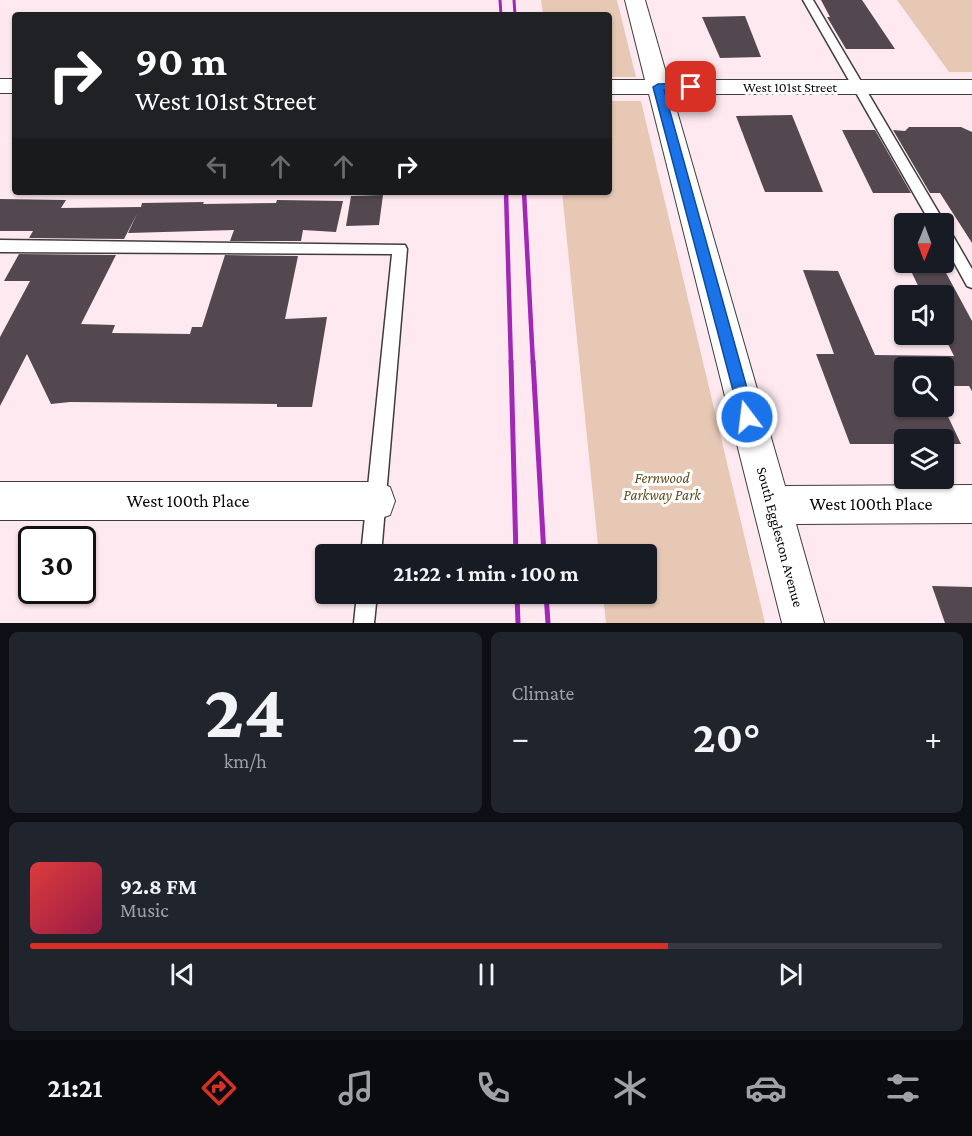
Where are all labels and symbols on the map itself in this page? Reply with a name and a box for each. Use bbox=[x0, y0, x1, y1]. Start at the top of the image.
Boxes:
pin bbox=[665, 61, 716, 112]
street label: West 101st Street bbox=[743, 79, 837, 95]
north arrow bbox=[894, 213, 954, 273]
position arrow bbox=[715, 385, 779, 449]
street label: South Eggleston Avenue bbox=[753, 465, 807, 610]
park label: Fernwood Parkway Park bbox=[623, 470, 702, 504]
street label: West 100th Place bbox=[127, 491, 249, 511]
street label: West 100th Place bbox=[810, 494, 932, 514]
speed limit sign: 30 bbox=[18, 526, 96, 604]

